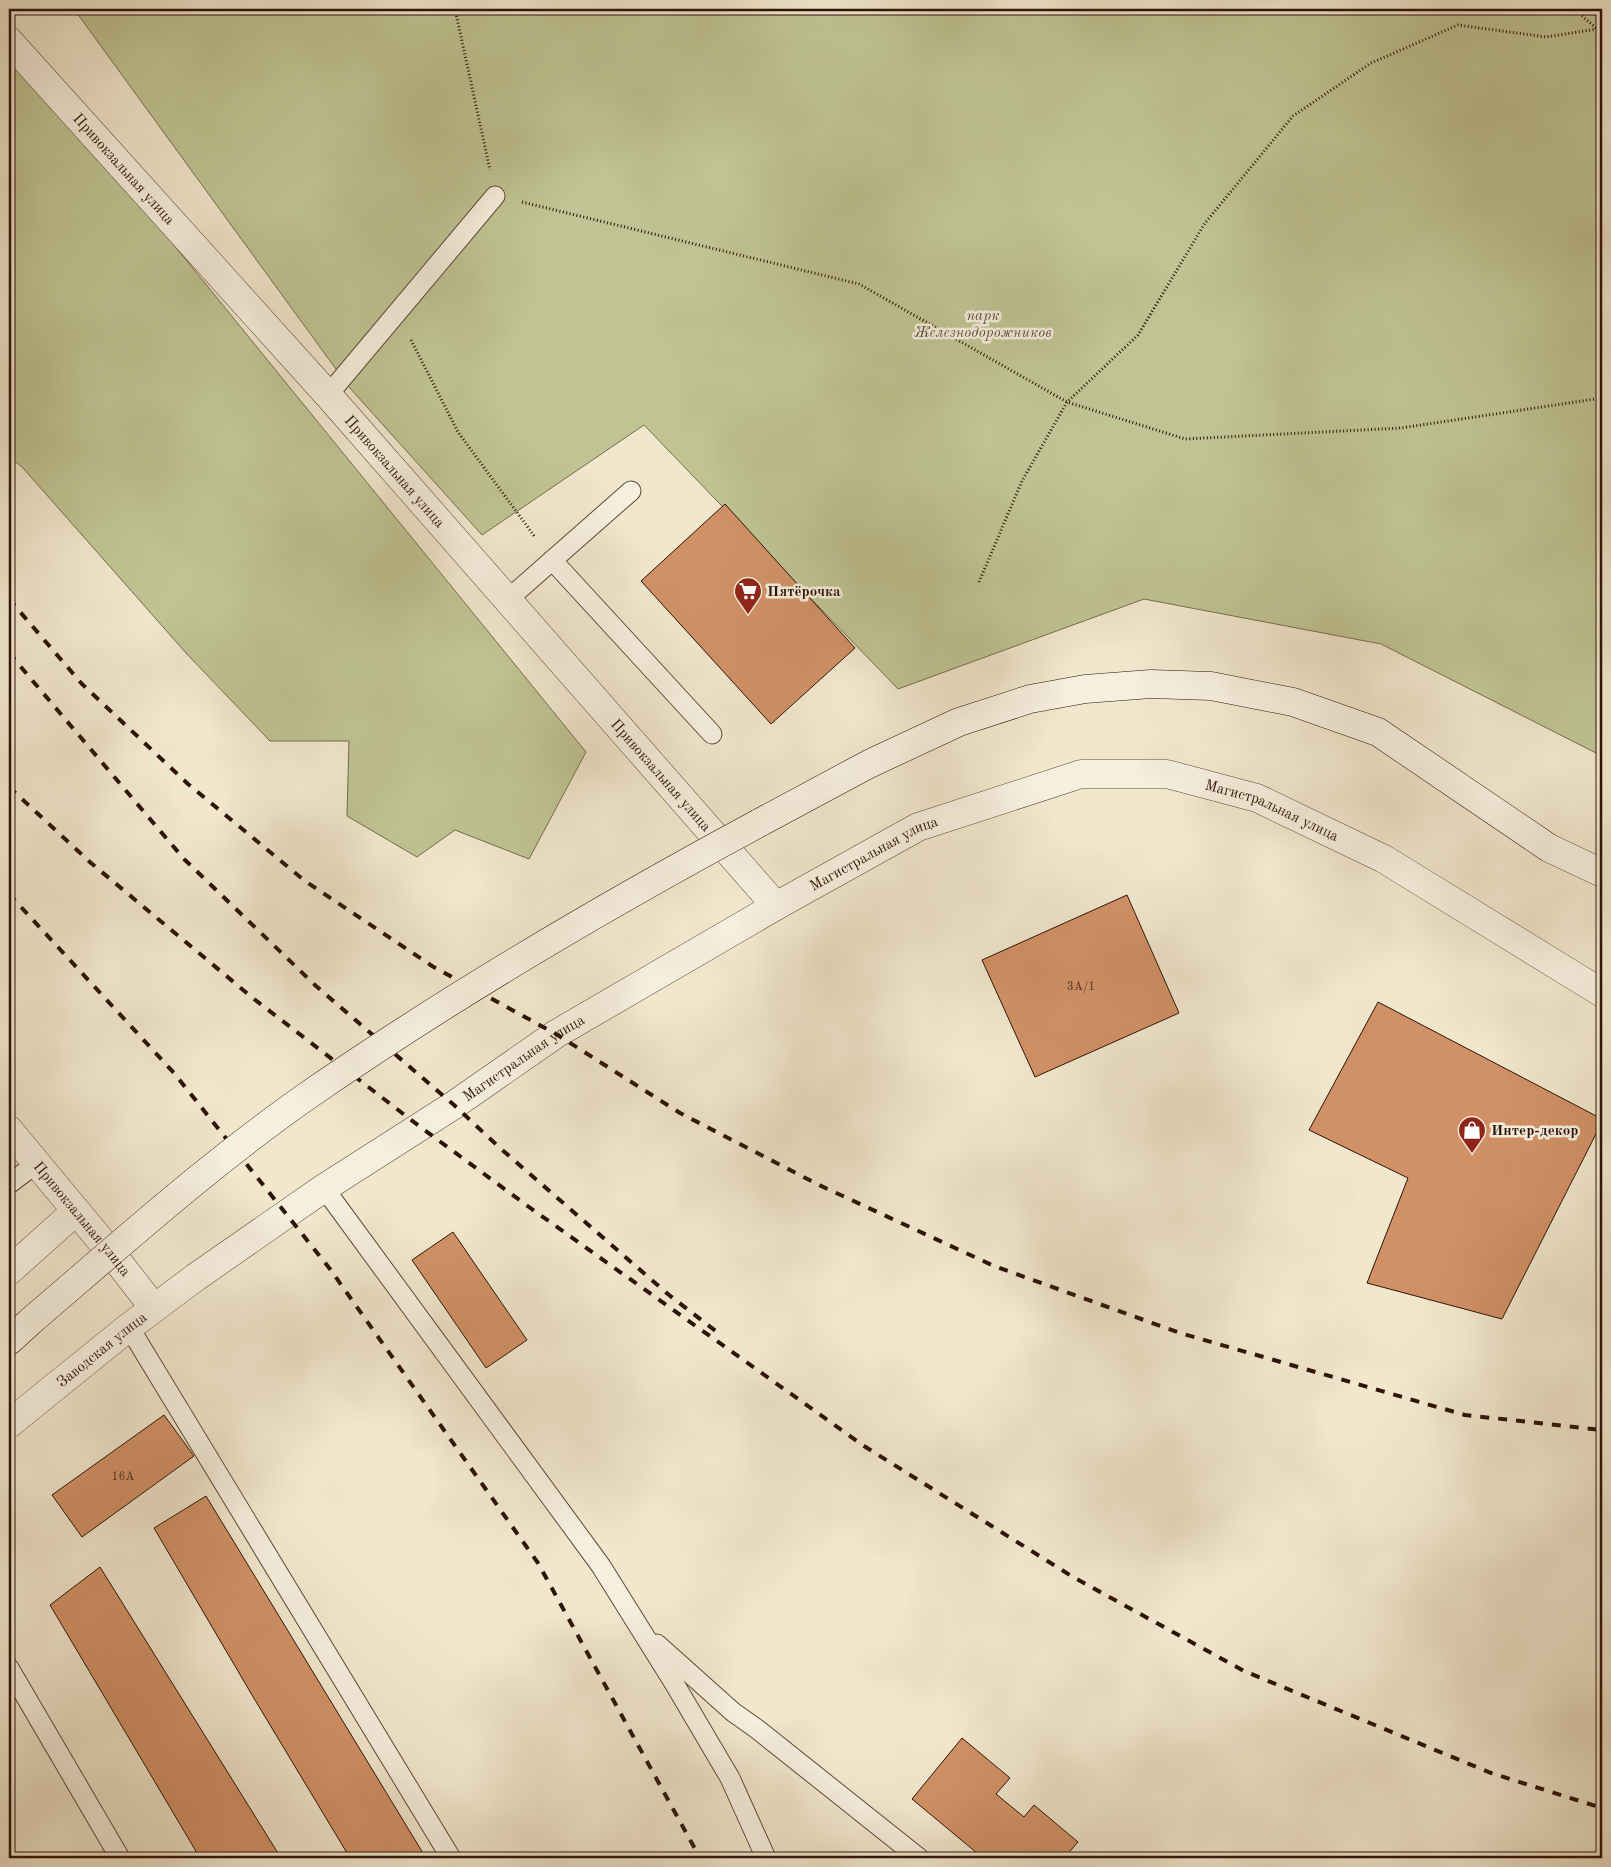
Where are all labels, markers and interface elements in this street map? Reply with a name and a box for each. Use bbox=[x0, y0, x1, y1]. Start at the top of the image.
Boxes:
street label: Привокзальная улица bbox=[69, 111, 177, 229]
park label: парк Железнодорожников bbox=[914, 309, 1052, 341]
street label: Привокзальная улица bbox=[341, 413, 447, 532]
supermarket icon: Пятёрочка bbox=[733, 576, 763, 615]
place label: Пятёрочка bbox=[767, 585, 841, 600]
street label: Привокзальная улица bbox=[607, 717, 713, 835]
street label: Магистральная улица bbox=[1203, 778, 1341, 845]
street label: Магистральная улица bbox=[808, 815, 941, 895]
house number: 3А/1 bbox=[1067, 981, 1095, 993]
street label: Магистральная улица bbox=[461, 1013, 588, 1105]
shop icon: Интер-декор bbox=[1457, 1115, 1487, 1154]
place label: Интер-декор bbox=[1491, 1124, 1578, 1139]
street label: Привокзальная улица bbox=[30, 1159, 133, 1280]
street label: Заводская улица bbox=[55, 1310, 151, 1391]
house number: 16А bbox=[111, 1471, 135, 1483]

